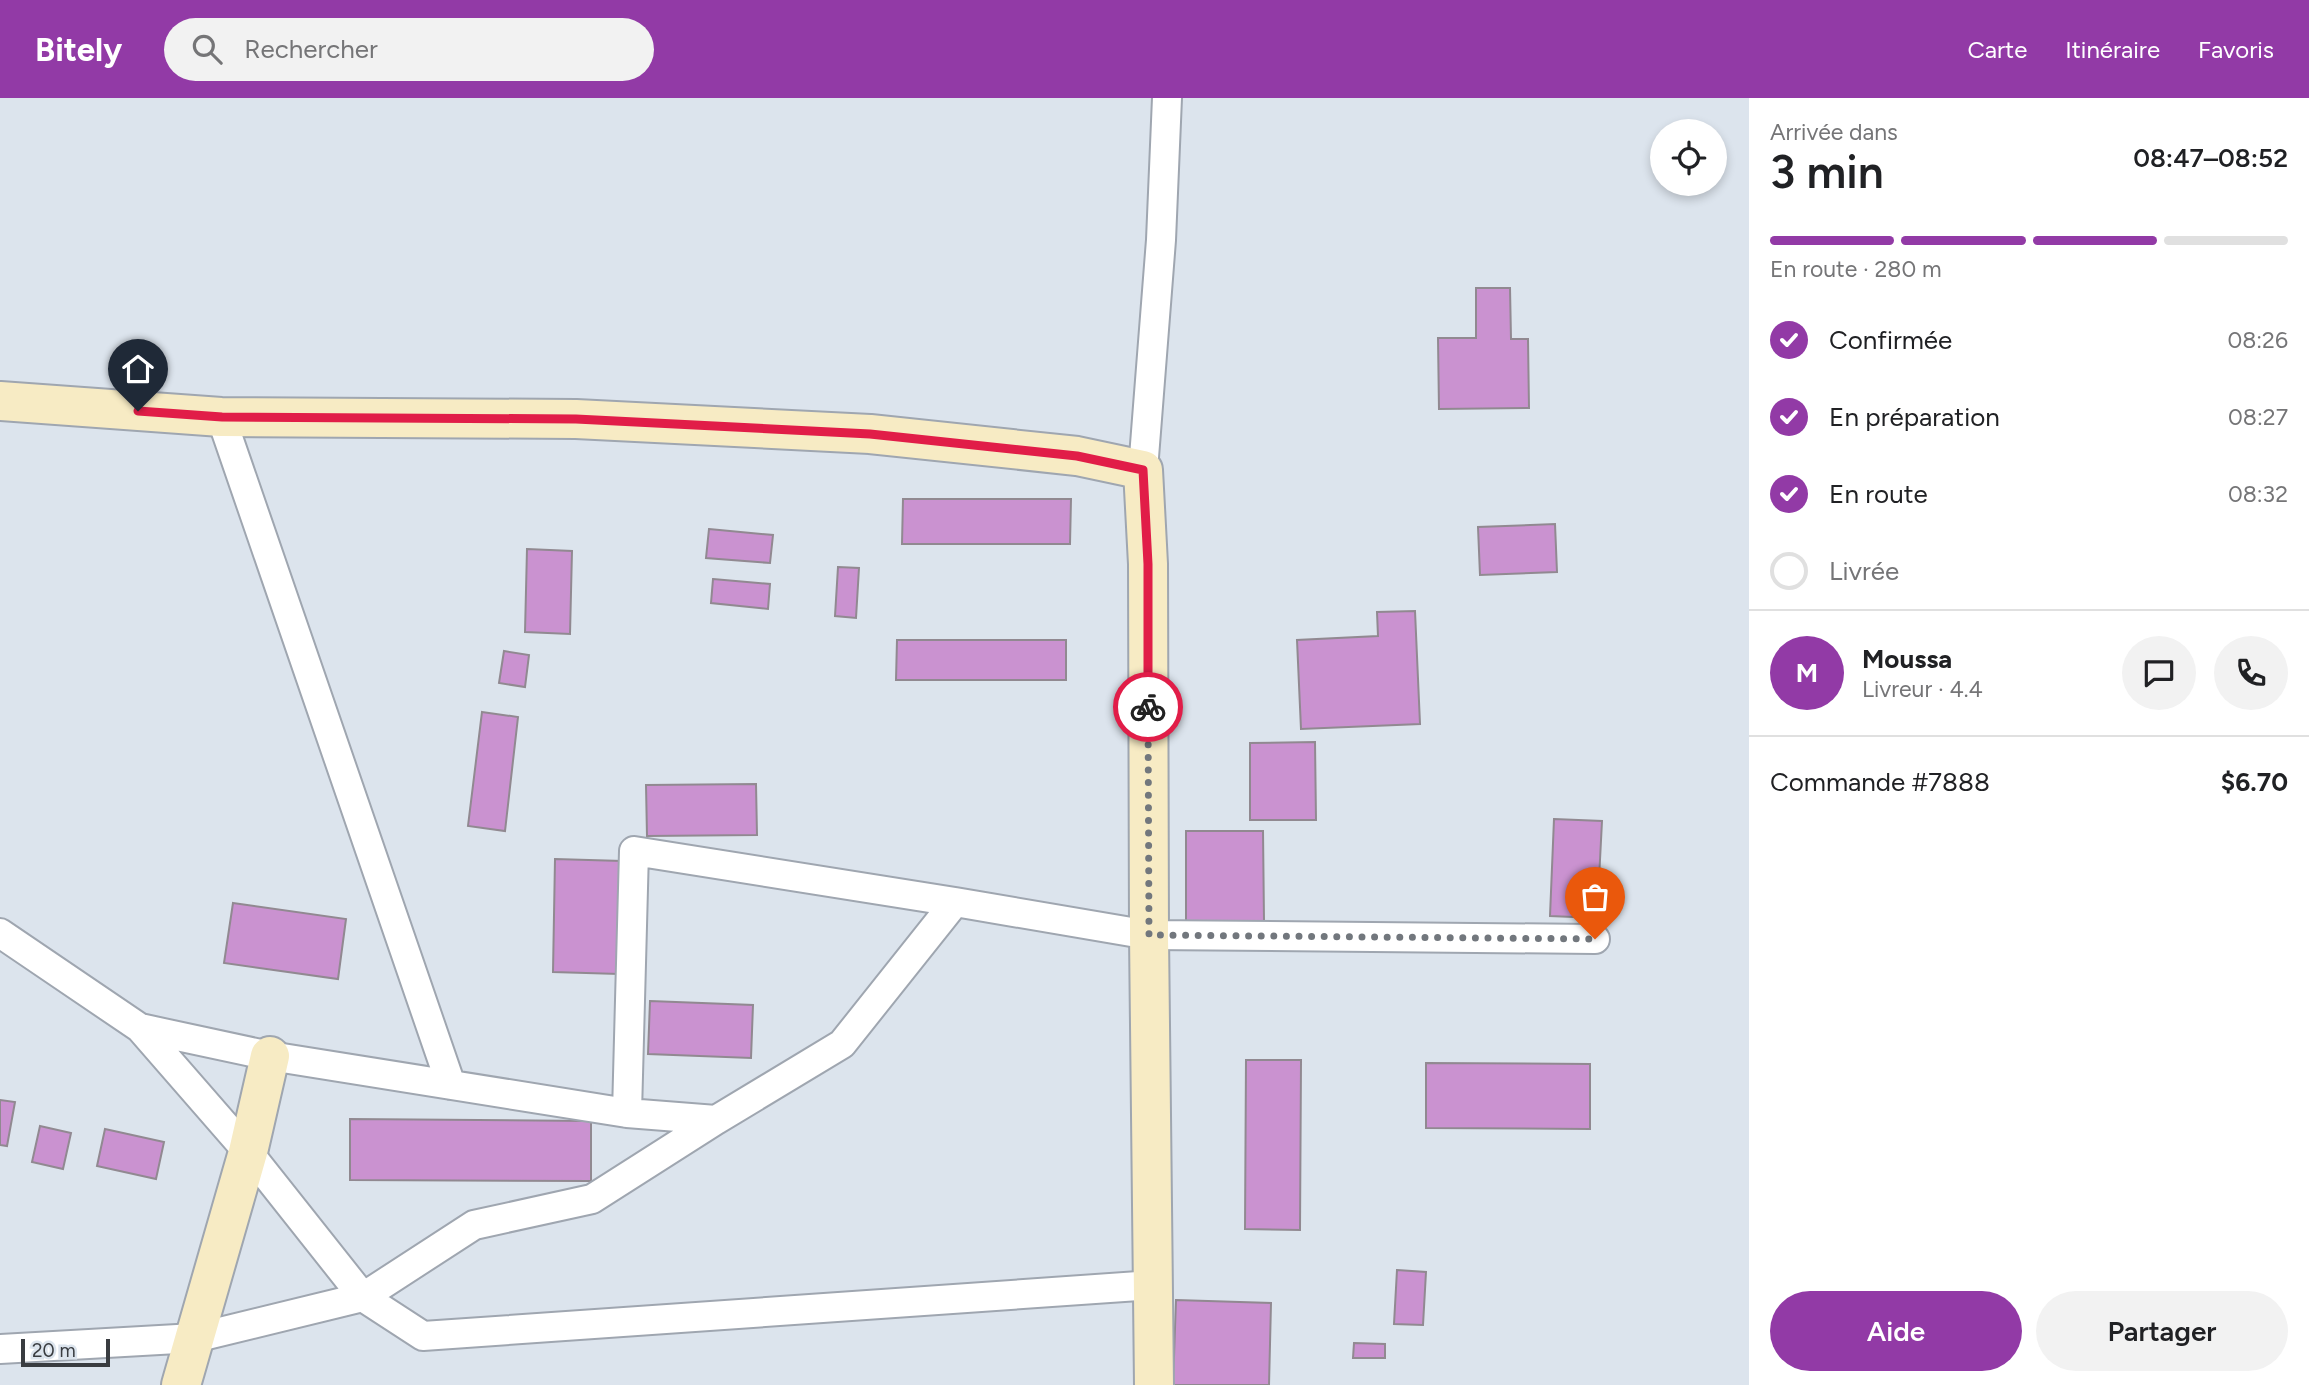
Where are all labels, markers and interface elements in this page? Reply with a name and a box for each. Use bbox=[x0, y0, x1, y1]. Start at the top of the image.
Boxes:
search box bbox=[164, 18, 654, 81]
text: Bitely bbox=[35, 30, 122, 69]
icon: search bbox=[188, 30, 226, 68]
text: Rechercher bbox=[244, 33, 378, 65]
text: Carte bbox=[1967, 35, 2027, 64]
text: Itinéraire bbox=[2065, 35, 2160, 64]
text: Favoris bbox=[2198, 35, 2274, 64]
text: Arrivée dans bbox=[1770, 118, 1898, 146]
map controls bbox=[1650, 119, 1727, 196]
button: locate bbox=[1650, 119, 1727, 196]
text: 08:47–08:52 bbox=[2133, 142, 2288, 174]
text: 3 min bbox=[1770, 144, 1884, 200]
text: En route · 280 m bbox=[1770, 255, 1941, 283]
icon: check bbox=[1770, 321, 1808, 359]
text: Confirmée bbox=[1829, 324, 1952, 356]
text: 08:26 bbox=[2227, 326, 2288, 354]
pin bbox=[108, 339, 168, 411]
icon: home bbox=[119, 350, 157, 388]
icon: check bbox=[1770, 398, 1808, 436]
text: En préparation bbox=[1829, 401, 2000, 433]
text: 08:27 bbox=[2228, 403, 2288, 431]
icon: check bbox=[1770, 475, 1808, 513]
text: En route bbox=[1829, 478, 1928, 510]
text: 08:32 bbox=[2228, 480, 2288, 508]
text: Livrée bbox=[1829, 555, 1899, 587]
button: chat bbox=[2122, 636, 2196, 710]
button: phone bbox=[2214, 636, 2288, 710]
text: Moussa bbox=[1862, 643, 1952, 675]
text: M bbox=[1796, 657, 1818, 689]
courier bbox=[1113, 672, 1183, 742]
text: Livreur · 4.4 bbox=[1862, 675, 1983, 703]
icon: bike bbox=[1129, 688, 1167, 726]
text: Commande #7888 bbox=[1770, 766, 1990, 798]
text: $6.70 bbox=[2221, 766, 2288, 798]
pin bbox=[1565, 867, 1625, 939]
icon: bag bbox=[1576, 878, 1614, 916]
button: Aide bbox=[1770, 1291, 2022, 1371]
button: Partager bbox=[2036, 1291, 2288, 1371]
scale bar bbox=[21, 1336, 110, 1368]
text: 20 m bbox=[32, 1339, 76, 1362]

